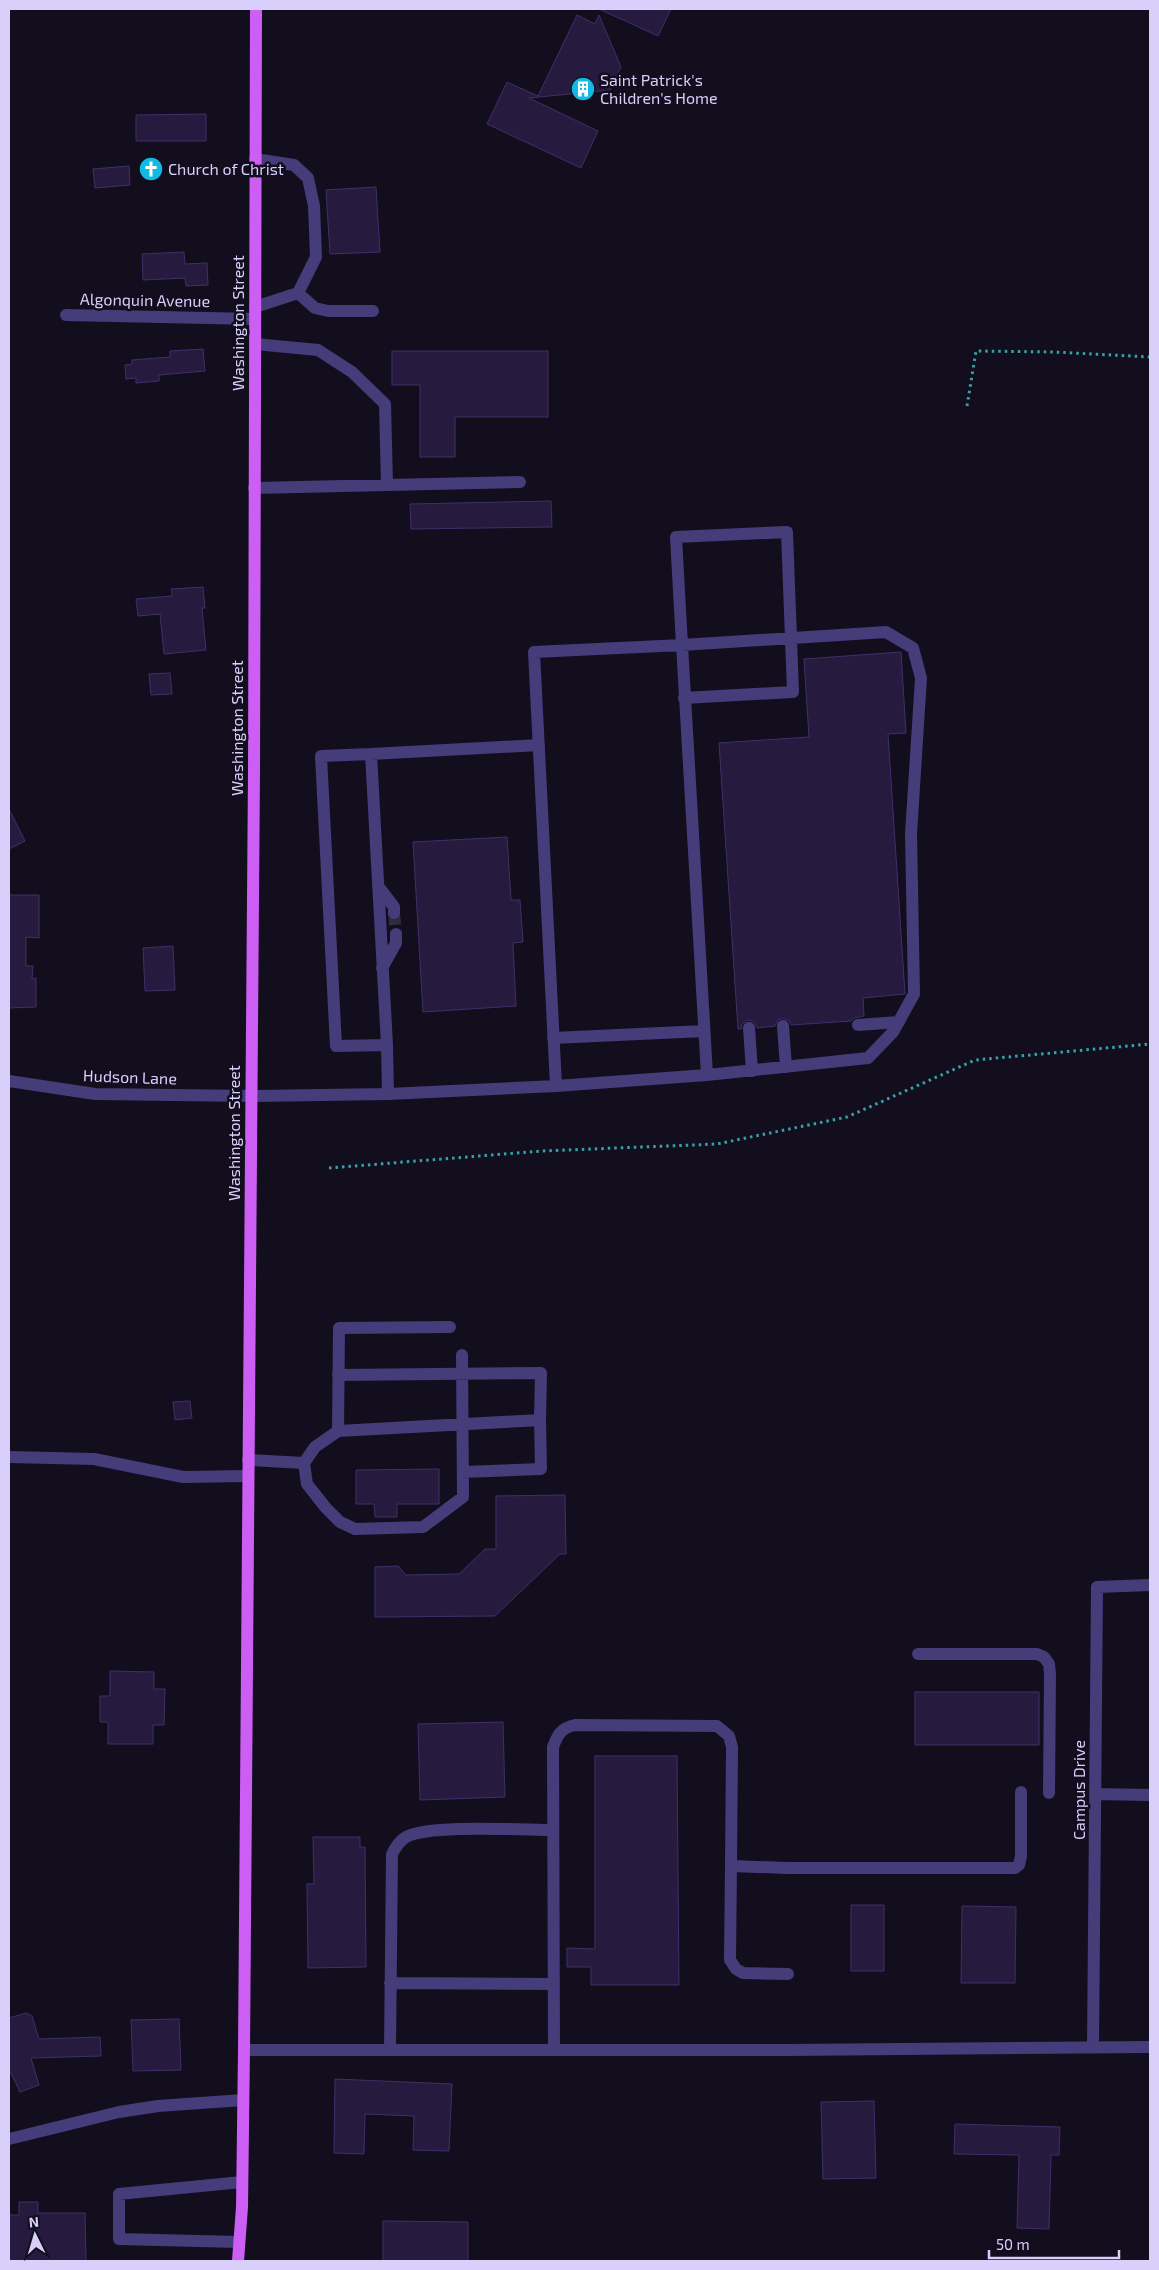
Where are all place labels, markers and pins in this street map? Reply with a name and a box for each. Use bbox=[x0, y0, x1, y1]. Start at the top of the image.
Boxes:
place label: Saint Patrick's Children's Home bbox=[600, 70, 718, 107]
building icon: Saint Patrick's Children's Home bbox=[570, 76, 596, 102]
church icon: Church of Christ bbox=[138, 156, 164, 182]
place label: Church of Christ bbox=[168, 159, 284, 178]

